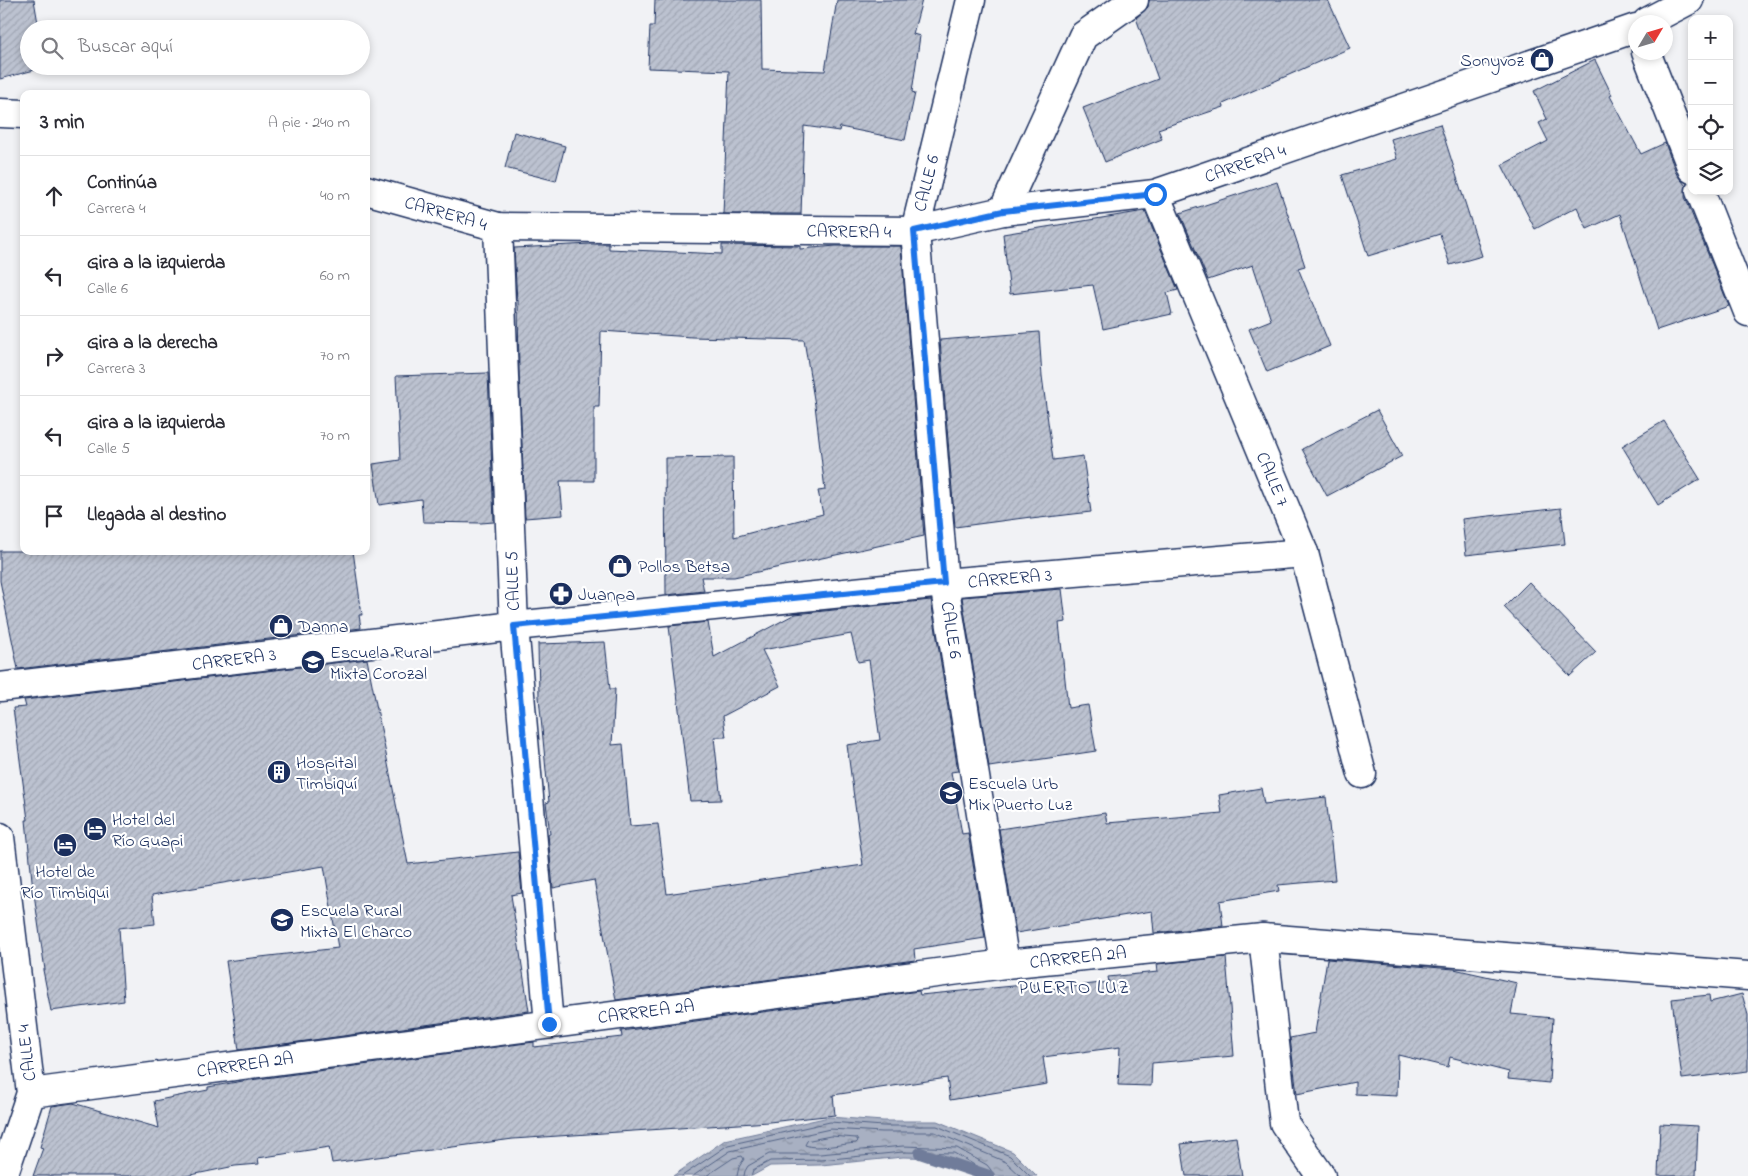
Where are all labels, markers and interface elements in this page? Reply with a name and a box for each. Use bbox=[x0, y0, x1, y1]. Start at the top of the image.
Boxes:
north arrow bbox=[1628, 15, 1673, 60]
map controls bbox=[1688, 15, 1733, 195]
button: + bbox=[1688, 15, 1733, 60]
search box bbox=[20, 20, 370, 75]
icon: search bbox=[38, 34, 66, 62]
text: Buscar aquí bbox=[78, 34, 173, 61]
shop icon: Sonyvoz bbox=[1529, 47, 1555, 73]
place label: Sonyvoz bbox=[1460, 49, 1524, 75]
button: − bbox=[1688, 60, 1733, 105]
button: locate bbox=[1688, 105, 1733, 150]
text: 3 min bbox=[40, 108, 84, 138]
text: A pie · 240 m bbox=[268, 111, 350, 135]
street label: CARRERA 4 bbox=[1201, 139, 1290, 191]
button: layers bbox=[1688, 150, 1733, 195]
street label: CALLE 6 bbox=[908, 152, 948, 215]
text: Continúa bbox=[87, 170, 157, 197]
icon: ahead bbox=[40, 182, 68, 210]
route start bbox=[1144, 183, 1167, 206]
text: 40 m bbox=[320, 184, 350, 208]
street label: CARRERA 4 bbox=[401, 191, 490, 239]
text: Carrera 4 bbox=[87, 197, 146, 221]
street label: CARRERA 4 bbox=[806, 219, 892, 247]
text: Gira a la izquierda bbox=[87, 250, 225, 277]
icon: left bbox=[40, 262, 68, 290]
text: 60 m bbox=[320, 264, 350, 288]
text: Calle 6 bbox=[87, 277, 128, 301]
text: Gira a la derecha bbox=[87, 330, 218, 357]
icon: right bbox=[40, 342, 68, 370]
text: 70 m bbox=[320, 344, 350, 368]
text: Carrera 3 bbox=[87, 357, 146, 381]
text: Gira a la izquierda bbox=[87, 410, 225, 437]
icon: left bbox=[40, 422, 68, 450]
text: 70 m bbox=[320, 424, 350, 448]
text: Calle 5 bbox=[87, 437, 130, 461]
street label: CALLE 7 bbox=[1248, 448, 1295, 512]
icon: arrive bbox=[40, 502, 68, 530]
text: Llegada al destino bbox=[87, 502, 226, 529]
street label: CALLE 5 bbox=[500, 550, 528, 611]
shop icon: Pollos Betsa bbox=[607, 553, 633, 579]
place label: Pollos Betsa bbox=[638, 555, 730, 581]
street label: CARRERA 3 bbox=[967, 563, 1054, 597]
pharmacy icon: Juanpa bbox=[548, 581, 574, 607]
place label: Juanpa bbox=[578, 583, 635, 609]
street label: CALLE 6 bbox=[933, 600, 967, 661]
shop icon: Danna bbox=[268, 613, 294, 639]
place label: Danna bbox=[297, 615, 348, 641]
place label: Escuela Rural Mixta Corozal bbox=[330, 641, 432, 688]
street label: CARRERA 3 bbox=[191, 643, 278, 679]
school or university icon: Escuela Rural Mixta Corozal bbox=[300, 649, 326, 675]
place label: Hospital Timbiquí bbox=[296, 751, 357, 798]
building icon: Hospital Timbiquí bbox=[266, 759, 292, 785]
place label: Escuela Urb Mix Puerto Luz bbox=[968, 772, 1073, 819]
school or university icon: Escuela Urb Mix Puerto Luz bbox=[938, 780, 964, 806]
place label: Hotel del Río Guapi bbox=[112, 808, 183, 855]
hotel icon: Hotel del Río Guapi bbox=[82, 816, 108, 842]
hotel icon: Hotel de Río Timbiqui bbox=[52, 832, 78, 858]
place label: Hotel de Río Timbiqui bbox=[21, 860, 109, 907]
place label: Escuela Rural Mixta El Charco bbox=[300, 899, 412, 946]
school or university icon: Escuela Rural Mixta El Charco bbox=[269, 907, 295, 933]
street label: CARRREA 2A bbox=[1028, 941, 1128, 977]
district label: PUERTO LUZ bbox=[1018, 975, 1130, 1002]
street label: CARRREA 2A bbox=[596, 994, 696, 1032]
route end bbox=[538, 1013, 561, 1036]
street label: CALLE 4 bbox=[12, 1022, 44, 1083]
street label: CARRREA 2A bbox=[195, 1046, 295, 1086]

